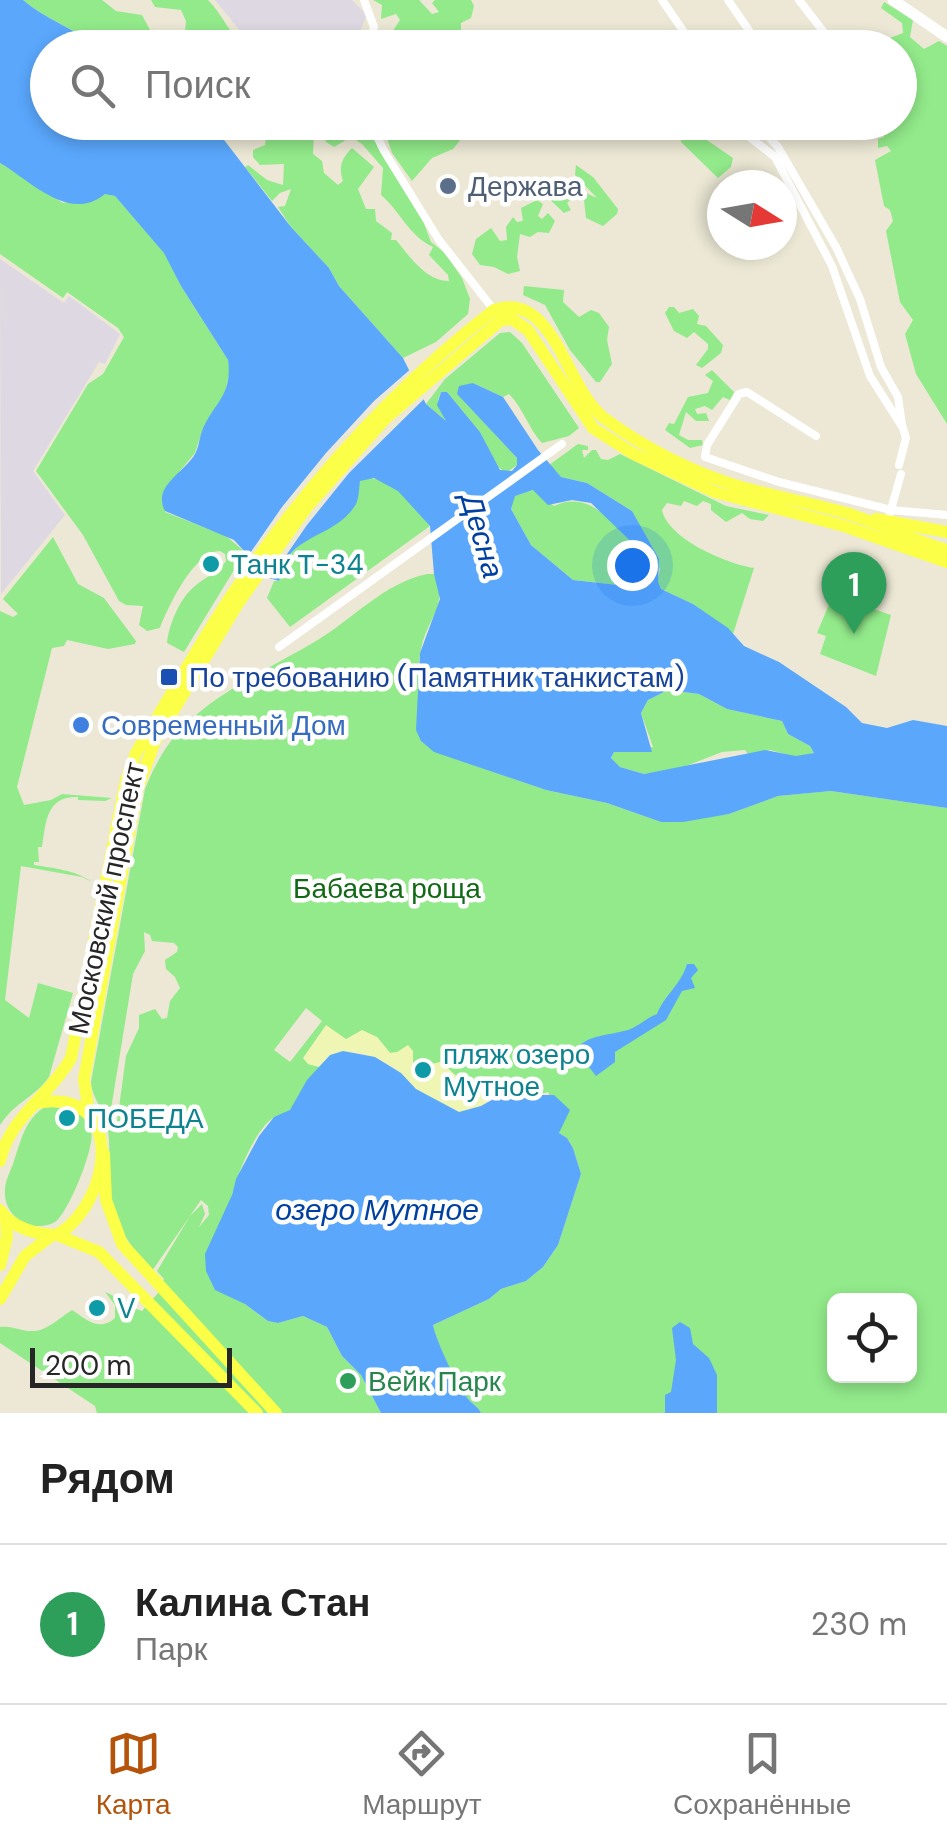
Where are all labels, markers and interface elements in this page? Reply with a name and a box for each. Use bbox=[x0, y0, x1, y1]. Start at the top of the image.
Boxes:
search box bbox=[30, 30, 917, 140]
icon: search bbox=[65, 58, 120, 113]
text: Поиск bbox=[145, 60, 250, 110]
place label: Держава bbox=[468, 168, 583, 205]
north arrow bbox=[707, 170, 797, 260]
marker: Держава bbox=[437, 175, 459, 197]
water label: Десна bbox=[451, 486, 513, 582]
your location bbox=[607, 540, 658, 591]
place label: Танк Т-34 bbox=[231, 546, 363, 583]
pin: 1 bbox=[822, 552, 886, 634]
marker: Танк Т-34 bbox=[200, 553, 222, 575]
place label: По требованию (Памятник танкистам) bbox=[189, 659, 684, 696]
marker: По требованию (Памятник танкистам) bbox=[158, 666, 180, 688]
place label: Современный Дом bbox=[101, 707, 346, 744]
marker: Современный Дом bbox=[70, 714, 92, 736]
street label: Московский проспект bbox=[60, 758, 153, 1038]
park label: Бабаева роща bbox=[293, 870, 481, 907]
place label: пляж озеро Мутное bbox=[443, 1036, 590, 1105]
marker: пляж озеро Мутное bbox=[412, 1059, 434, 1081]
place label: ПОБЕДА bbox=[87, 1100, 204, 1137]
marker: ПОБЕДА bbox=[56, 1107, 78, 1129]
water label: озеро Мутное bbox=[275, 1190, 479, 1229]
place label: V bbox=[117, 1290, 136, 1327]
map controls bbox=[827, 1293, 917, 1383]
button: locate bbox=[827, 1293, 917, 1383]
marker: V bbox=[86, 1297, 108, 1319]
scale bar bbox=[30, 1343, 232, 1388]
text: 200 m bbox=[45, 1347, 132, 1384]
place label: Вейк Парк bbox=[368, 1363, 502, 1400]
marker: Вейк Парк bbox=[337, 1370, 359, 1392]
text: Рядом bbox=[40, 1451, 175, 1506]
text: Калина Стан bbox=[135, 1578, 370, 1628]
text: 1 bbox=[67, 1603, 78, 1645]
text: 230 m bbox=[811, 1603, 907, 1645]
text: Парк bbox=[135, 1628, 208, 1670]
tab: Карта bbox=[96, 1726, 171, 1823]
tab: Маршрут bbox=[362, 1726, 481, 1823]
tab: Сохранённые bbox=[673, 1726, 851, 1823]

